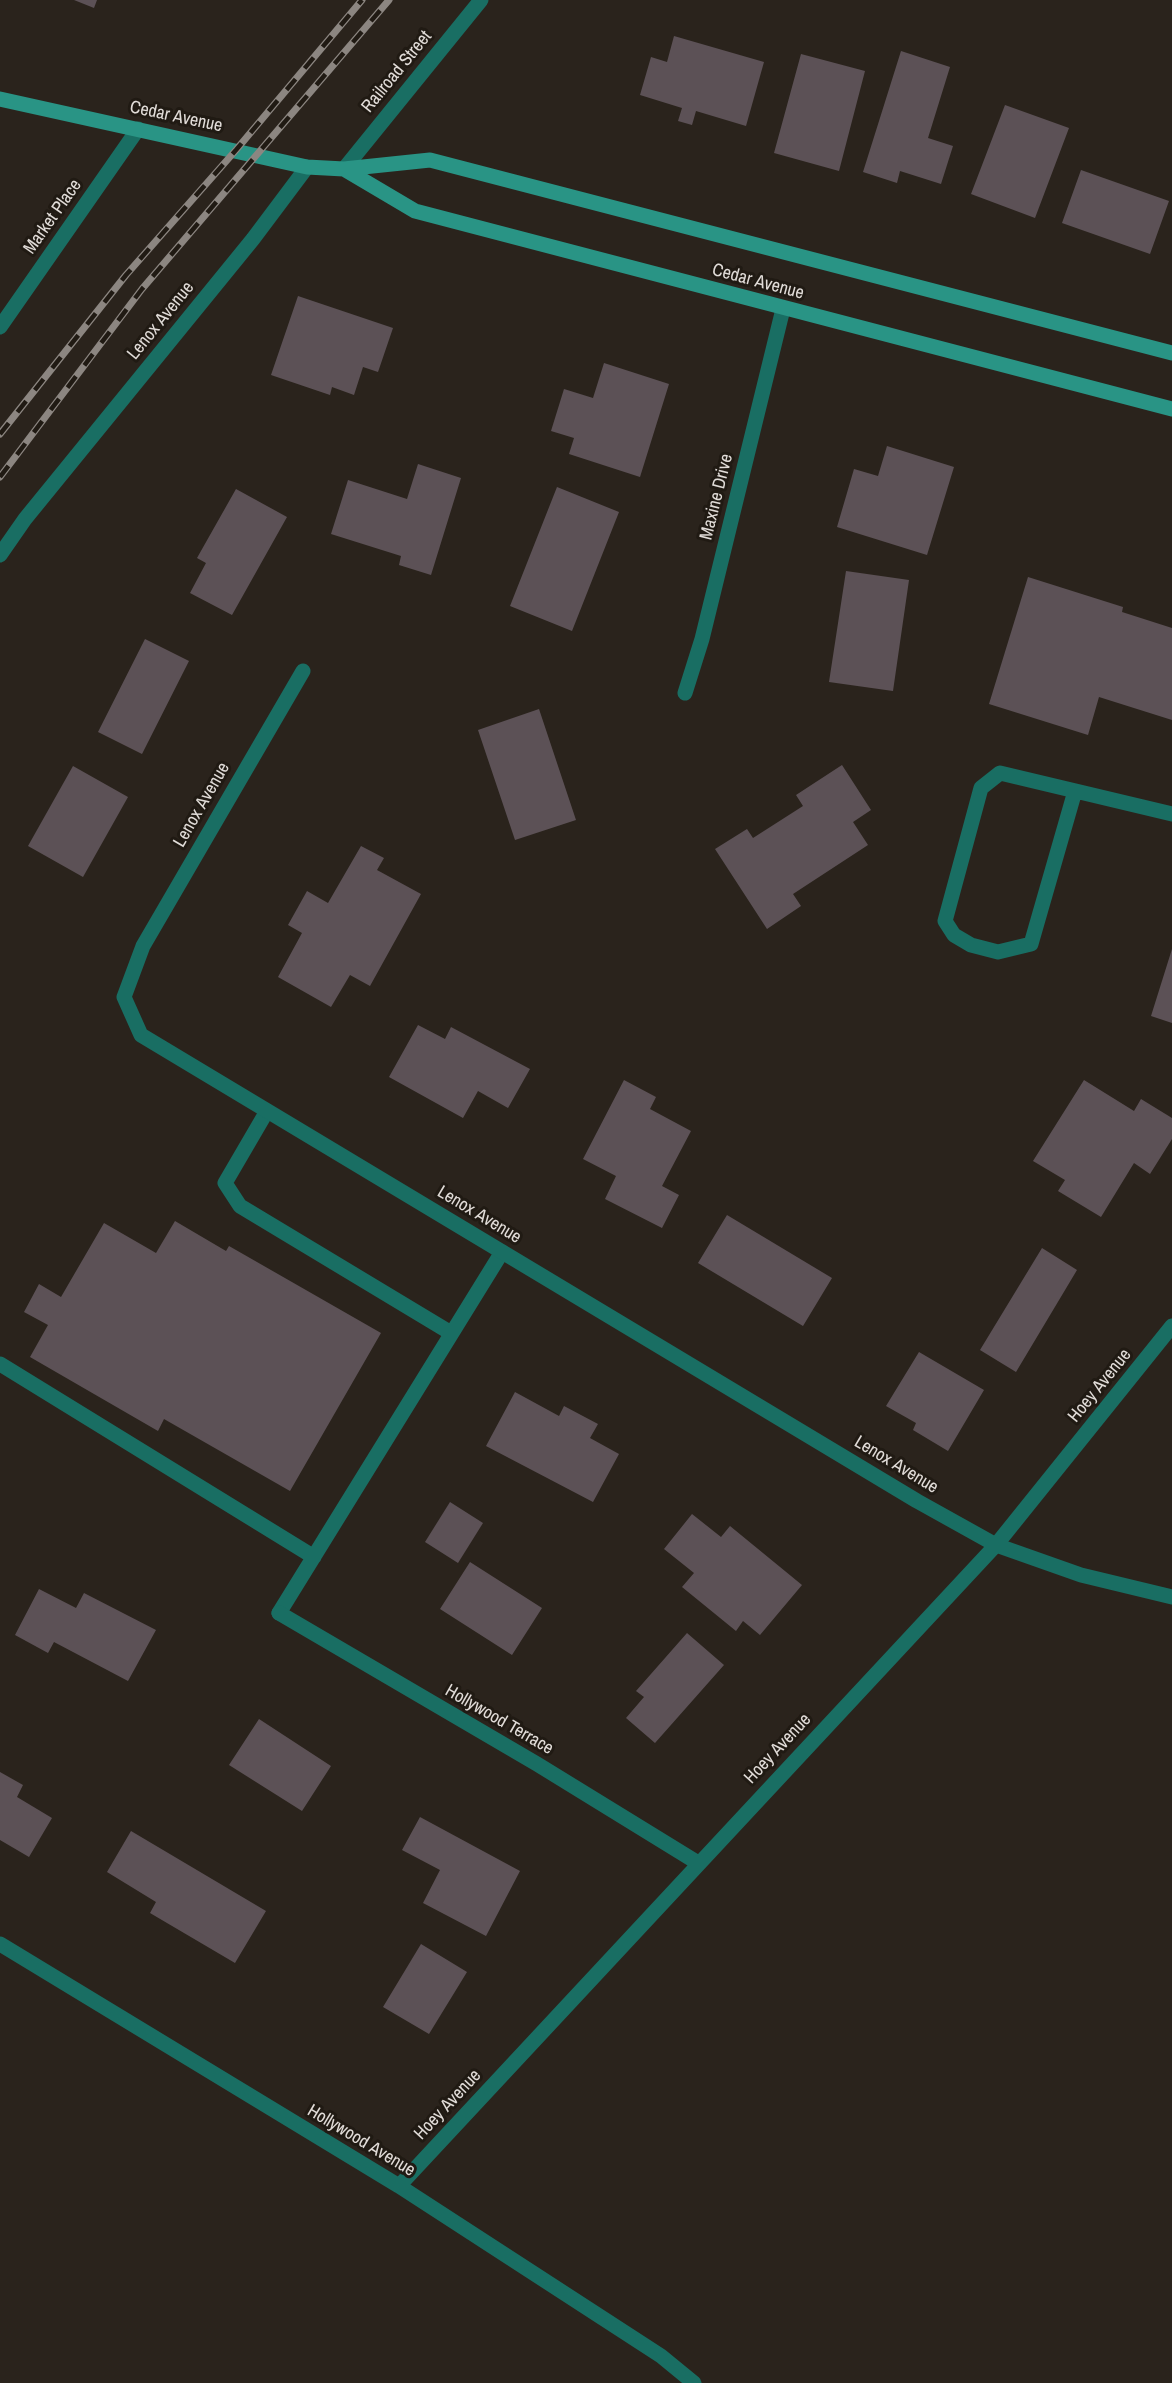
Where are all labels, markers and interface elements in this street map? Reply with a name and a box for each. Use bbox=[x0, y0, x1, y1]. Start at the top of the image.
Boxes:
street label: Railroad Street bbox=[357, 27, 437, 117]
street label: Cedar Avenue bbox=[128, 97, 224, 137]
street label: Market Place bbox=[19, 176, 87, 258]
street label: Cedar Avenue bbox=[710, 259, 806, 305]
street label: Lenox Avenue bbox=[123, 278, 199, 364]
street label: Maxine Drive bbox=[696, 452, 738, 542]
street label: Lenox Avenue bbox=[169, 759, 235, 851]
street label: Lenox Avenue bbox=[433, 1182, 525, 1248]
street label: Hoey Avenue bbox=[1064, 1345, 1136, 1427]
street label: Lenox Avenue bbox=[850, 1432, 942, 1498]
street label: Hollywood Terrace bbox=[441, 1680, 557, 1760]
street label: Hoey Avenue bbox=[740, 1709, 816, 1789]
street label: Hoey Avenue bbox=[410, 2065, 486, 2145]
street label: Hollywood Avenue bbox=[303, 2100, 419, 2182]

